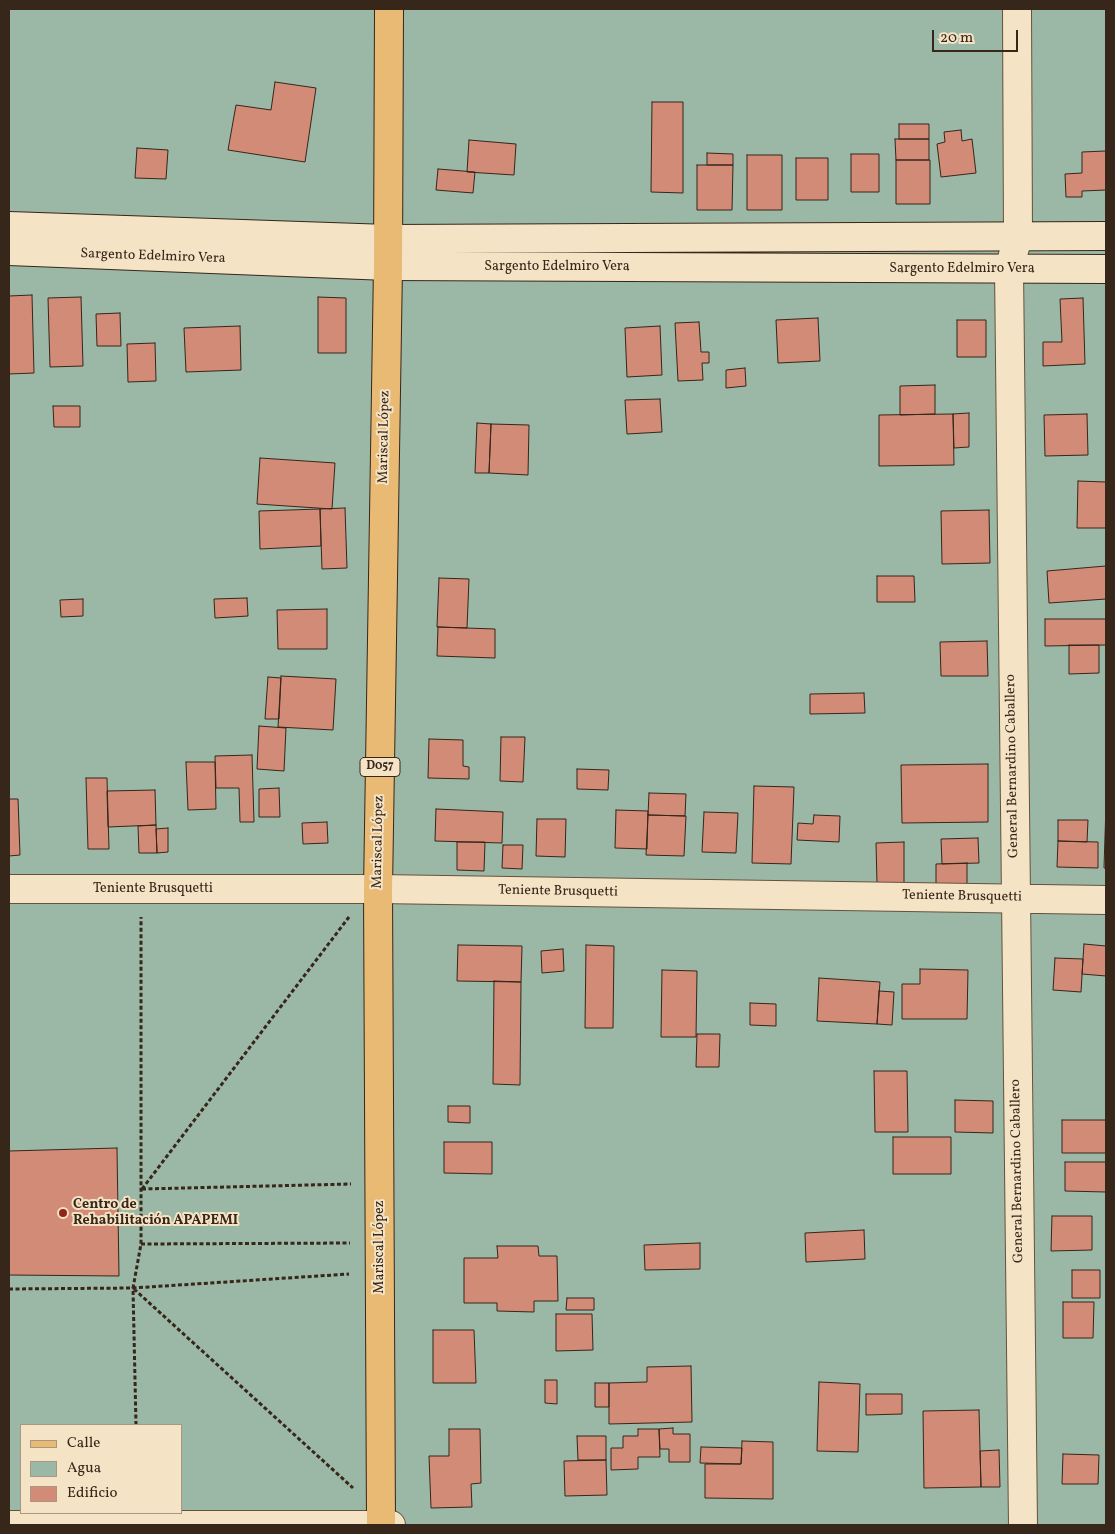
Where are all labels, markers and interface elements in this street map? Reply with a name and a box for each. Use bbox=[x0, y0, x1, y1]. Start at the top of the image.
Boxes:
scale bar bbox=[935, 20, 1021, 52]
text: 20 m bbox=[940, 28, 973, 49]
street label: Sargento Edelmiro Vera bbox=[80, 246, 226, 268]
street label: Sargento Edelmiro Vera bbox=[484, 259, 630, 275]
street label: Sargento Edelmiro Vera bbox=[889, 261, 1035, 277]
street label: Mariscal López bbox=[376, 390, 394, 484]
street label: General Bernardino Caballero bbox=[1003, 674, 1023, 858]
road number: D057 bbox=[360, 758, 400, 776]
street label: Mariscal López bbox=[370, 795, 388, 889]
street label: Teniente Brusquetti bbox=[93, 881, 213, 897]
street label: Teniente Brusquetti bbox=[498, 883, 618, 901]
street label: Teniente Brusquetti bbox=[902, 888, 1022, 906]
street label: General Bernardino Caballero bbox=[1008, 1079, 1028, 1263]
place label: Centro de Rehabilitación APAPEMI bbox=[73, 1197, 238, 1230]
street label: Mariscal López bbox=[372, 1200, 388, 1294]
marker: Centro de Rehabilitación APAPEMI bbox=[57, 1207, 69, 1219]
legend bbox=[20, 1424, 182, 1514]
text: Calle bbox=[67, 1433, 100, 1454]
text: Agua bbox=[67, 1458, 101, 1479]
text: Edificio bbox=[67, 1483, 118, 1504]

